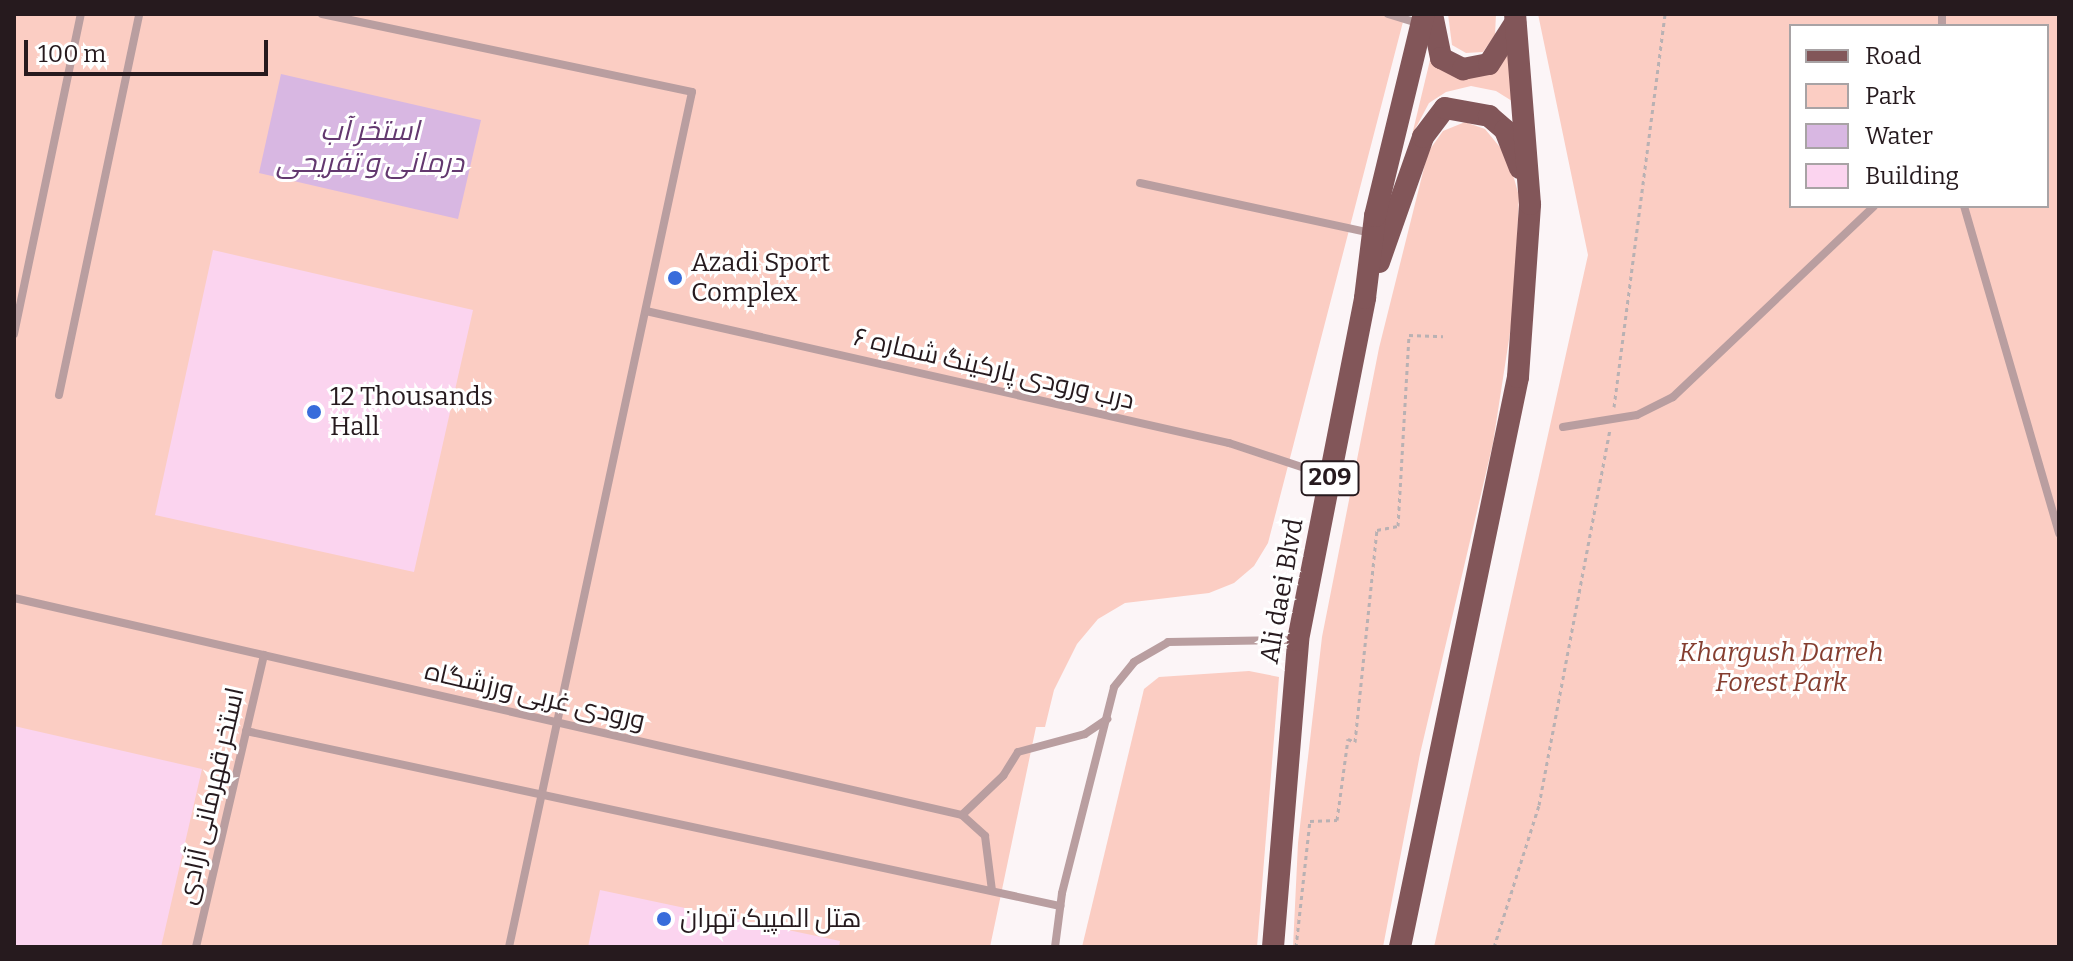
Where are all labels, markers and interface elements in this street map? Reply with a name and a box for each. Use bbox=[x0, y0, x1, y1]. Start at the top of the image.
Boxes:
scale bar bbox=[28, 24, 272, 74]
legend bbox=[1789, 24, 2049, 208]
text: 100 m bbox=[38, 40, 106, 68]
text: Road bbox=[1865, 42, 1921, 70]
text: Park bbox=[1865, 82, 1916, 110]
water label: استخر آب درمانی و تفریحی bbox=[276, 114, 464, 180]
text: Water bbox=[1865, 122, 1933, 150]
text: Building bbox=[1865, 162, 1959, 190]
place label: Azadi Sport Complex bbox=[691, 247, 830, 308]
marker: Azadi Sport Complex bbox=[666, 269, 684, 287]
street label: درب ورودی پارکینگ شماره ۶ bbox=[851, 322, 1137, 416]
place label: 12 Thousands Hall bbox=[330, 381, 493, 442]
marker: 12 Thousands Hall bbox=[305, 403, 323, 421]
road number: 209 bbox=[1300, 458, 1360, 498]
street label: Ali daei Blvd bbox=[1254, 516, 1310, 666]
park label: Khargush Darreh Forest Park bbox=[1679, 637, 1883, 698]
street label: ورودی غربی ورزشگاه bbox=[422, 655, 648, 737]
street label: استخر قهرمانی آزادی bbox=[171, 684, 251, 908]
place label: هتل المپیک تهران bbox=[680, 903, 861, 935]
marker: هتل المپیک تهران bbox=[655, 910, 673, 928]

